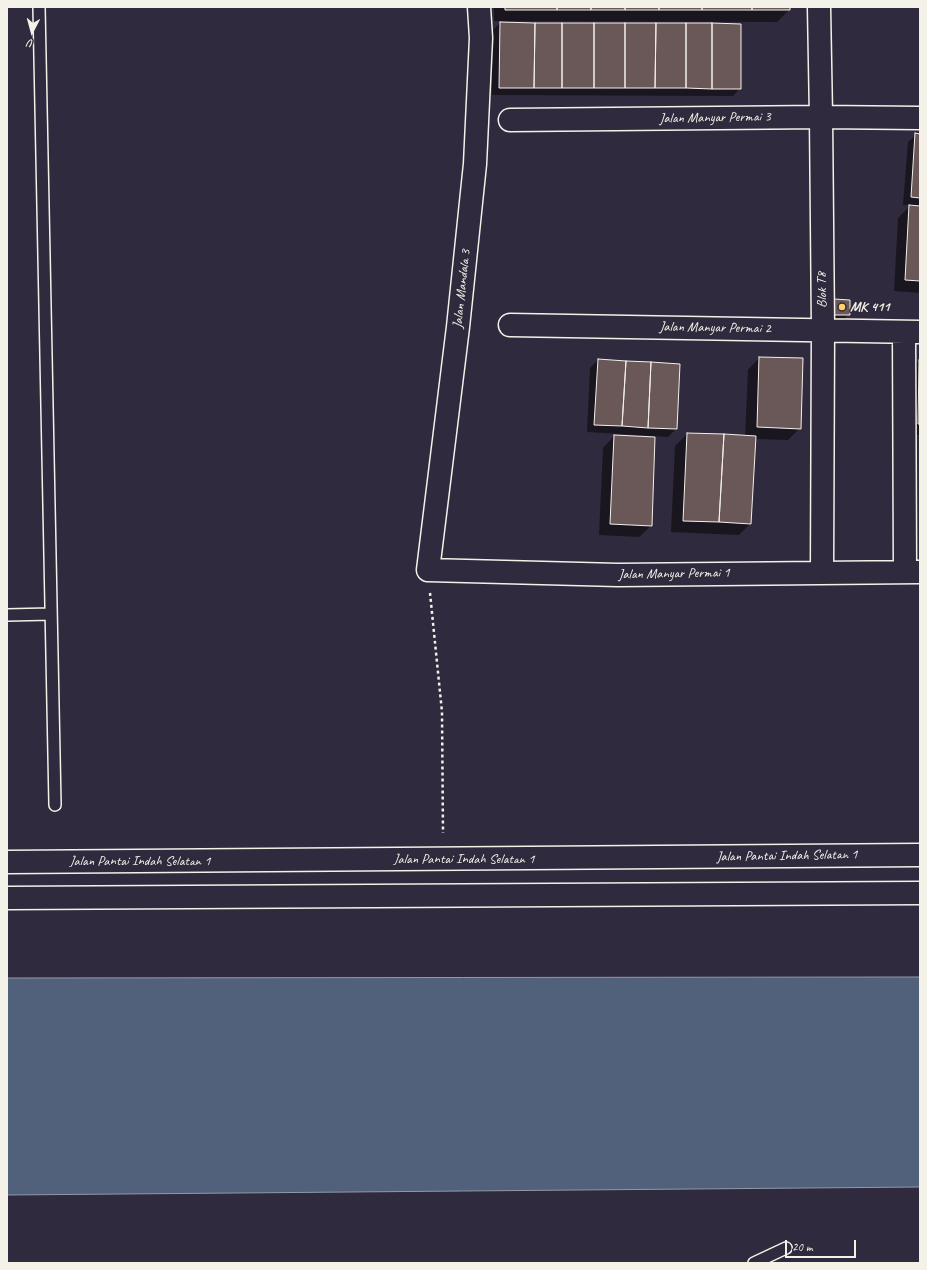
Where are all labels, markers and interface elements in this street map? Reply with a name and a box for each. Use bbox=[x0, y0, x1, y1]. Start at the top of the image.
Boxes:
north arrow bbox=[12, 12, 52, 52]
text: U bbox=[27, 37, 34, 51]
street label: Jalan Manyar Permai 3 bbox=[659, 109, 771, 127]
street label: Jalan Mandala 3 bbox=[449, 249, 475, 329]
street label: Blok T8 bbox=[814, 272, 830, 308]
place label: MK 411 bbox=[850, 299, 890, 315]
marker: MK 411 bbox=[837, 302, 847, 312]
street label: Jalan Manyar Permai 2 bbox=[659, 319, 771, 337]
street label: Jalan Manyar Permai 1 bbox=[618, 565, 730, 583]
street label: Jalan Pantai Indah Selatan 1 bbox=[716, 846, 858, 866]
street label: Jalan Pantai Indah Selatan 1 bbox=[393, 851, 535, 867]
street label: Jalan Pantai Indah Selatan 1 bbox=[69, 853, 211, 869]
scale bar bbox=[787, 1232, 858, 1258]
text: 20 m bbox=[792, 1239, 812, 1255]

